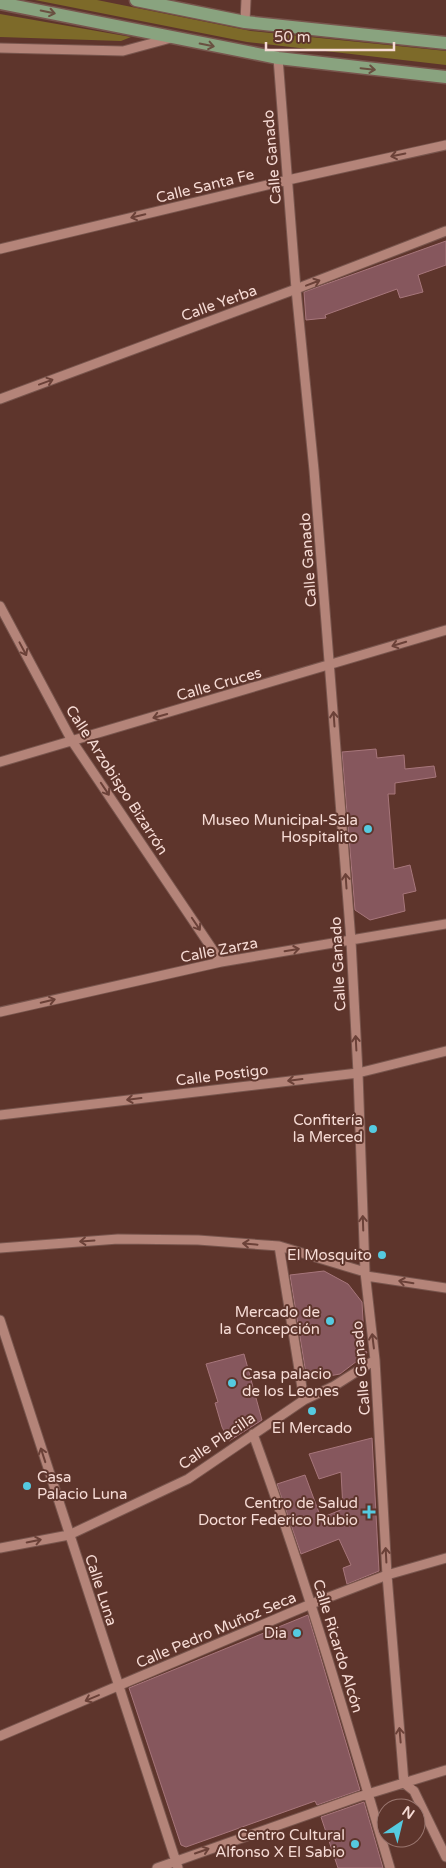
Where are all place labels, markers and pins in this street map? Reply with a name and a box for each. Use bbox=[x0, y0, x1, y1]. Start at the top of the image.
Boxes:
place label: Museo Municipal-Sala Hospitalito bbox=[201, 811, 358, 846]
marker: Museo Municipal-Sala Hospitalito bbox=[362, 823, 374, 835]
place label: Confitería la Merced bbox=[293, 1111, 363, 1146]
marker: Confitería la Merced bbox=[367, 1123, 379, 1135]
place label: El Mosquito bbox=[287, 1246, 372, 1264]
marker: El Mosquito bbox=[376, 1249, 388, 1261]
place label: Mercado de la Concepción bbox=[220, 1303, 320, 1338]
marker: Mercado de la Concepción bbox=[324, 1315, 336, 1327]
place label: Casa palacio de los Leones bbox=[242, 1365, 339, 1400]
marker: Casa palacio de los Leones bbox=[226, 1377, 238, 1389]
marker: El Mercado bbox=[306, 1405, 318, 1417]
place label: El Mercado bbox=[272, 1419, 352, 1437]
place label: Casa Palacio Luna bbox=[37, 1468, 127, 1503]
marker: Casa Palacio Luna bbox=[21, 1480, 33, 1492]
place label: Centro de Salud Doctor Federico Rubio bbox=[198, 1494, 358, 1529]
marker: Centro de Salud Doctor Federico Rubio bbox=[362, 1505, 376, 1519]
place label: Dia bbox=[264, 1624, 287, 1642]
marker: Dia bbox=[291, 1627, 303, 1639]
place label: Centro Cultural Alfonso X El Sabio bbox=[215, 1826, 345, 1861]
marker: Centro Cultural Alfonso X El Sabio bbox=[349, 1838, 361, 1850]

